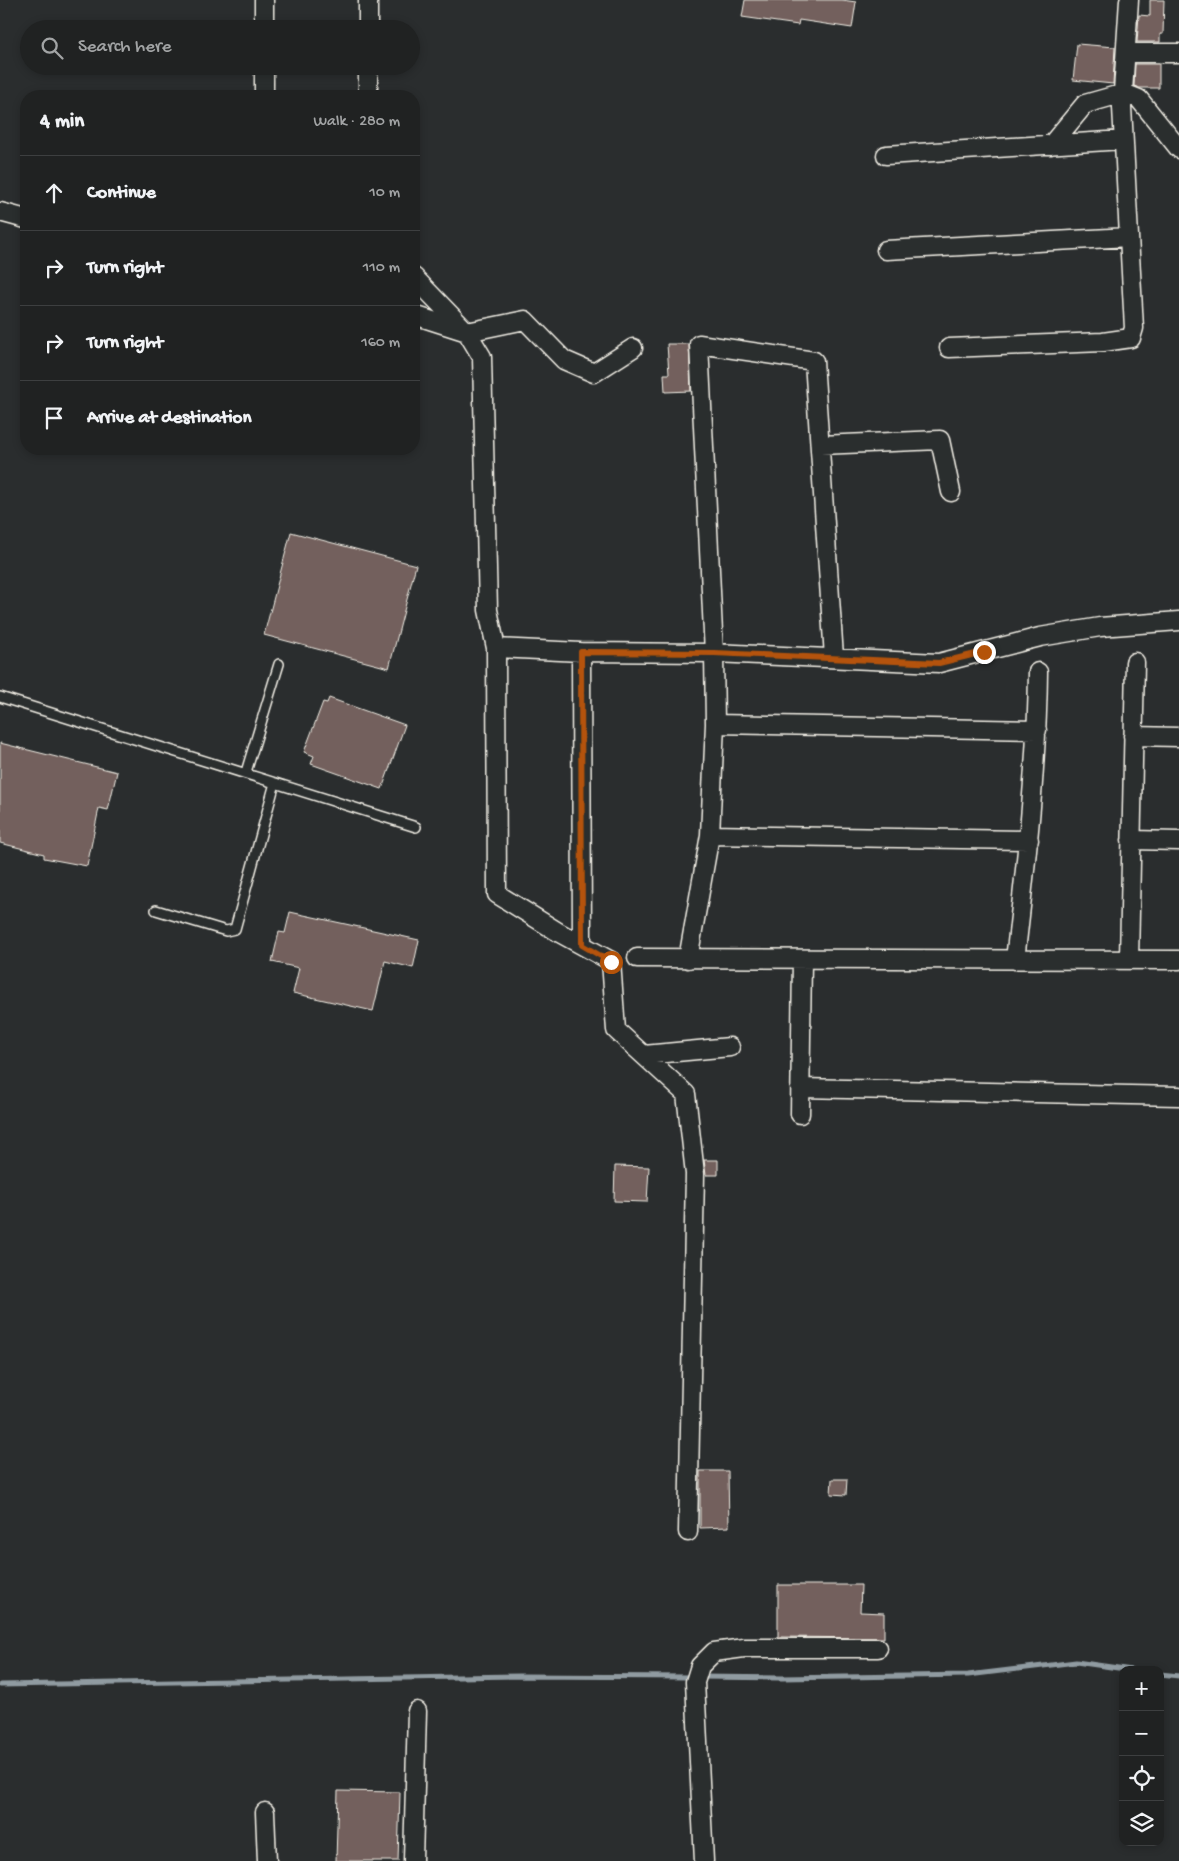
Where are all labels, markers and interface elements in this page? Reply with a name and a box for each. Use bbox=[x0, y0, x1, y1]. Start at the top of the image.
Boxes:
search box bbox=[20, 20, 420, 75]
icon: search bbox=[38, 34, 66, 62]
text: Search here bbox=[78, 36, 172, 59]
text: 4 min bbox=[40, 110, 84, 135]
text: Walk · 280 m bbox=[313, 113, 400, 132]
icon: ahead bbox=[40, 179, 68, 207]
text: Continue bbox=[87, 182, 156, 205]
text: 10 m bbox=[369, 184, 400, 203]
icon: right bbox=[40, 254, 68, 282]
text: Turn right bbox=[87, 257, 163, 280]
text: 110 m bbox=[363, 259, 400, 278]
icon: right bbox=[40, 329, 68, 357]
text: Turn right bbox=[87, 332, 163, 355]
text: 160 m bbox=[361, 334, 400, 353]
icon: arrive bbox=[40, 404, 68, 432]
text: Arrive at destination bbox=[87, 407, 251, 430]
route end bbox=[973, 641, 996, 664]
route start bbox=[600, 951, 623, 974]
map controls bbox=[1119, 1666, 1164, 1846]
button: + bbox=[1119, 1666, 1164, 1711]
button: − bbox=[1119, 1711, 1164, 1756]
button: locate bbox=[1119, 1756, 1164, 1801]
button: layers bbox=[1119, 1801, 1164, 1846]

